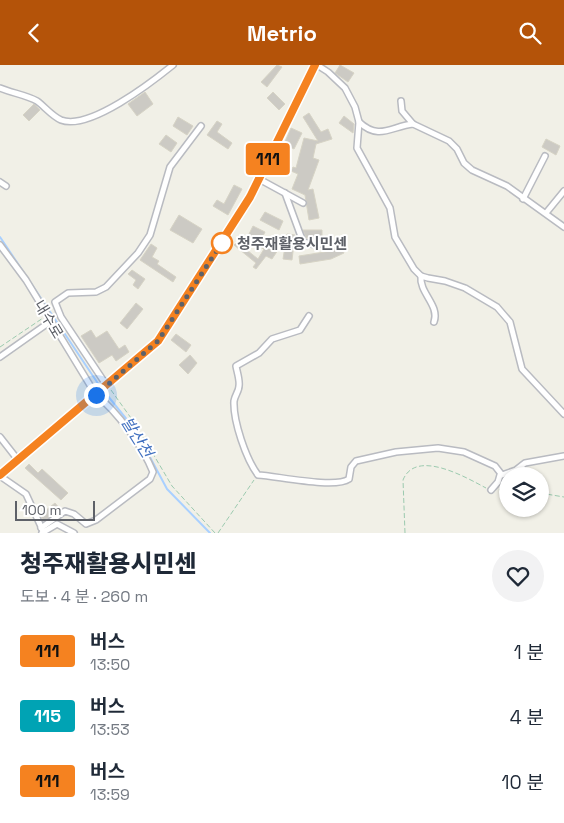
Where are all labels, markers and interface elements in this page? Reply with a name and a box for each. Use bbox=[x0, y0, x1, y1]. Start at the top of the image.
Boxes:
icon: back bbox=[20, 19, 48, 47]
text: Metrio bbox=[247, 19, 317, 47]
icon: search bbox=[516, 19, 544, 47]
line badge: 111 bbox=[239, 143, 297, 175]
text: 111 bbox=[256, 147, 280, 170]
marker: 청주재활용시민센 bbox=[211, 232, 233, 254]
place label: 청주재활용시민센 bbox=[237, 234, 347, 253]
street label: 내수로 bbox=[30, 296, 68, 342]
your location bbox=[84, 383, 109, 408]
water label: 발산천 bbox=[116, 413, 159, 463]
map controls bbox=[499, 467, 549, 517]
button: layers bbox=[499, 467, 549, 517]
scale bar bbox=[15, 498, 95, 521]
text: 100 m bbox=[22, 501, 61, 519]
text: 청주재활용시민센 bbox=[20, 548, 197, 579]
button: heart bbox=[492, 550, 544, 602]
text: 도보 · 4 분 · 260 m bbox=[20, 586, 148, 607]
text: 버스 bbox=[90, 629, 125, 654]
text: 111 bbox=[35, 639, 60, 662]
text: 1 분 bbox=[514, 640, 544, 665]
text: 13:50 bbox=[90, 654, 130, 675]
text: 버스 bbox=[90, 694, 125, 719]
text: 115 bbox=[34, 704, 61, 727]
text: 4 분 bbox=[510, 705, 544, 730]
text: 13:53 bbox=[90, 719, 130, 740]
text: 버스 bbox=[90, 759, 125, 784]
text: 111 bbox=[35, 769, 60, 792]
text: 10 분 bbox=[502, 770, 544, 795]
text: 13:59 bbox=[90, 784, 130, 805]

